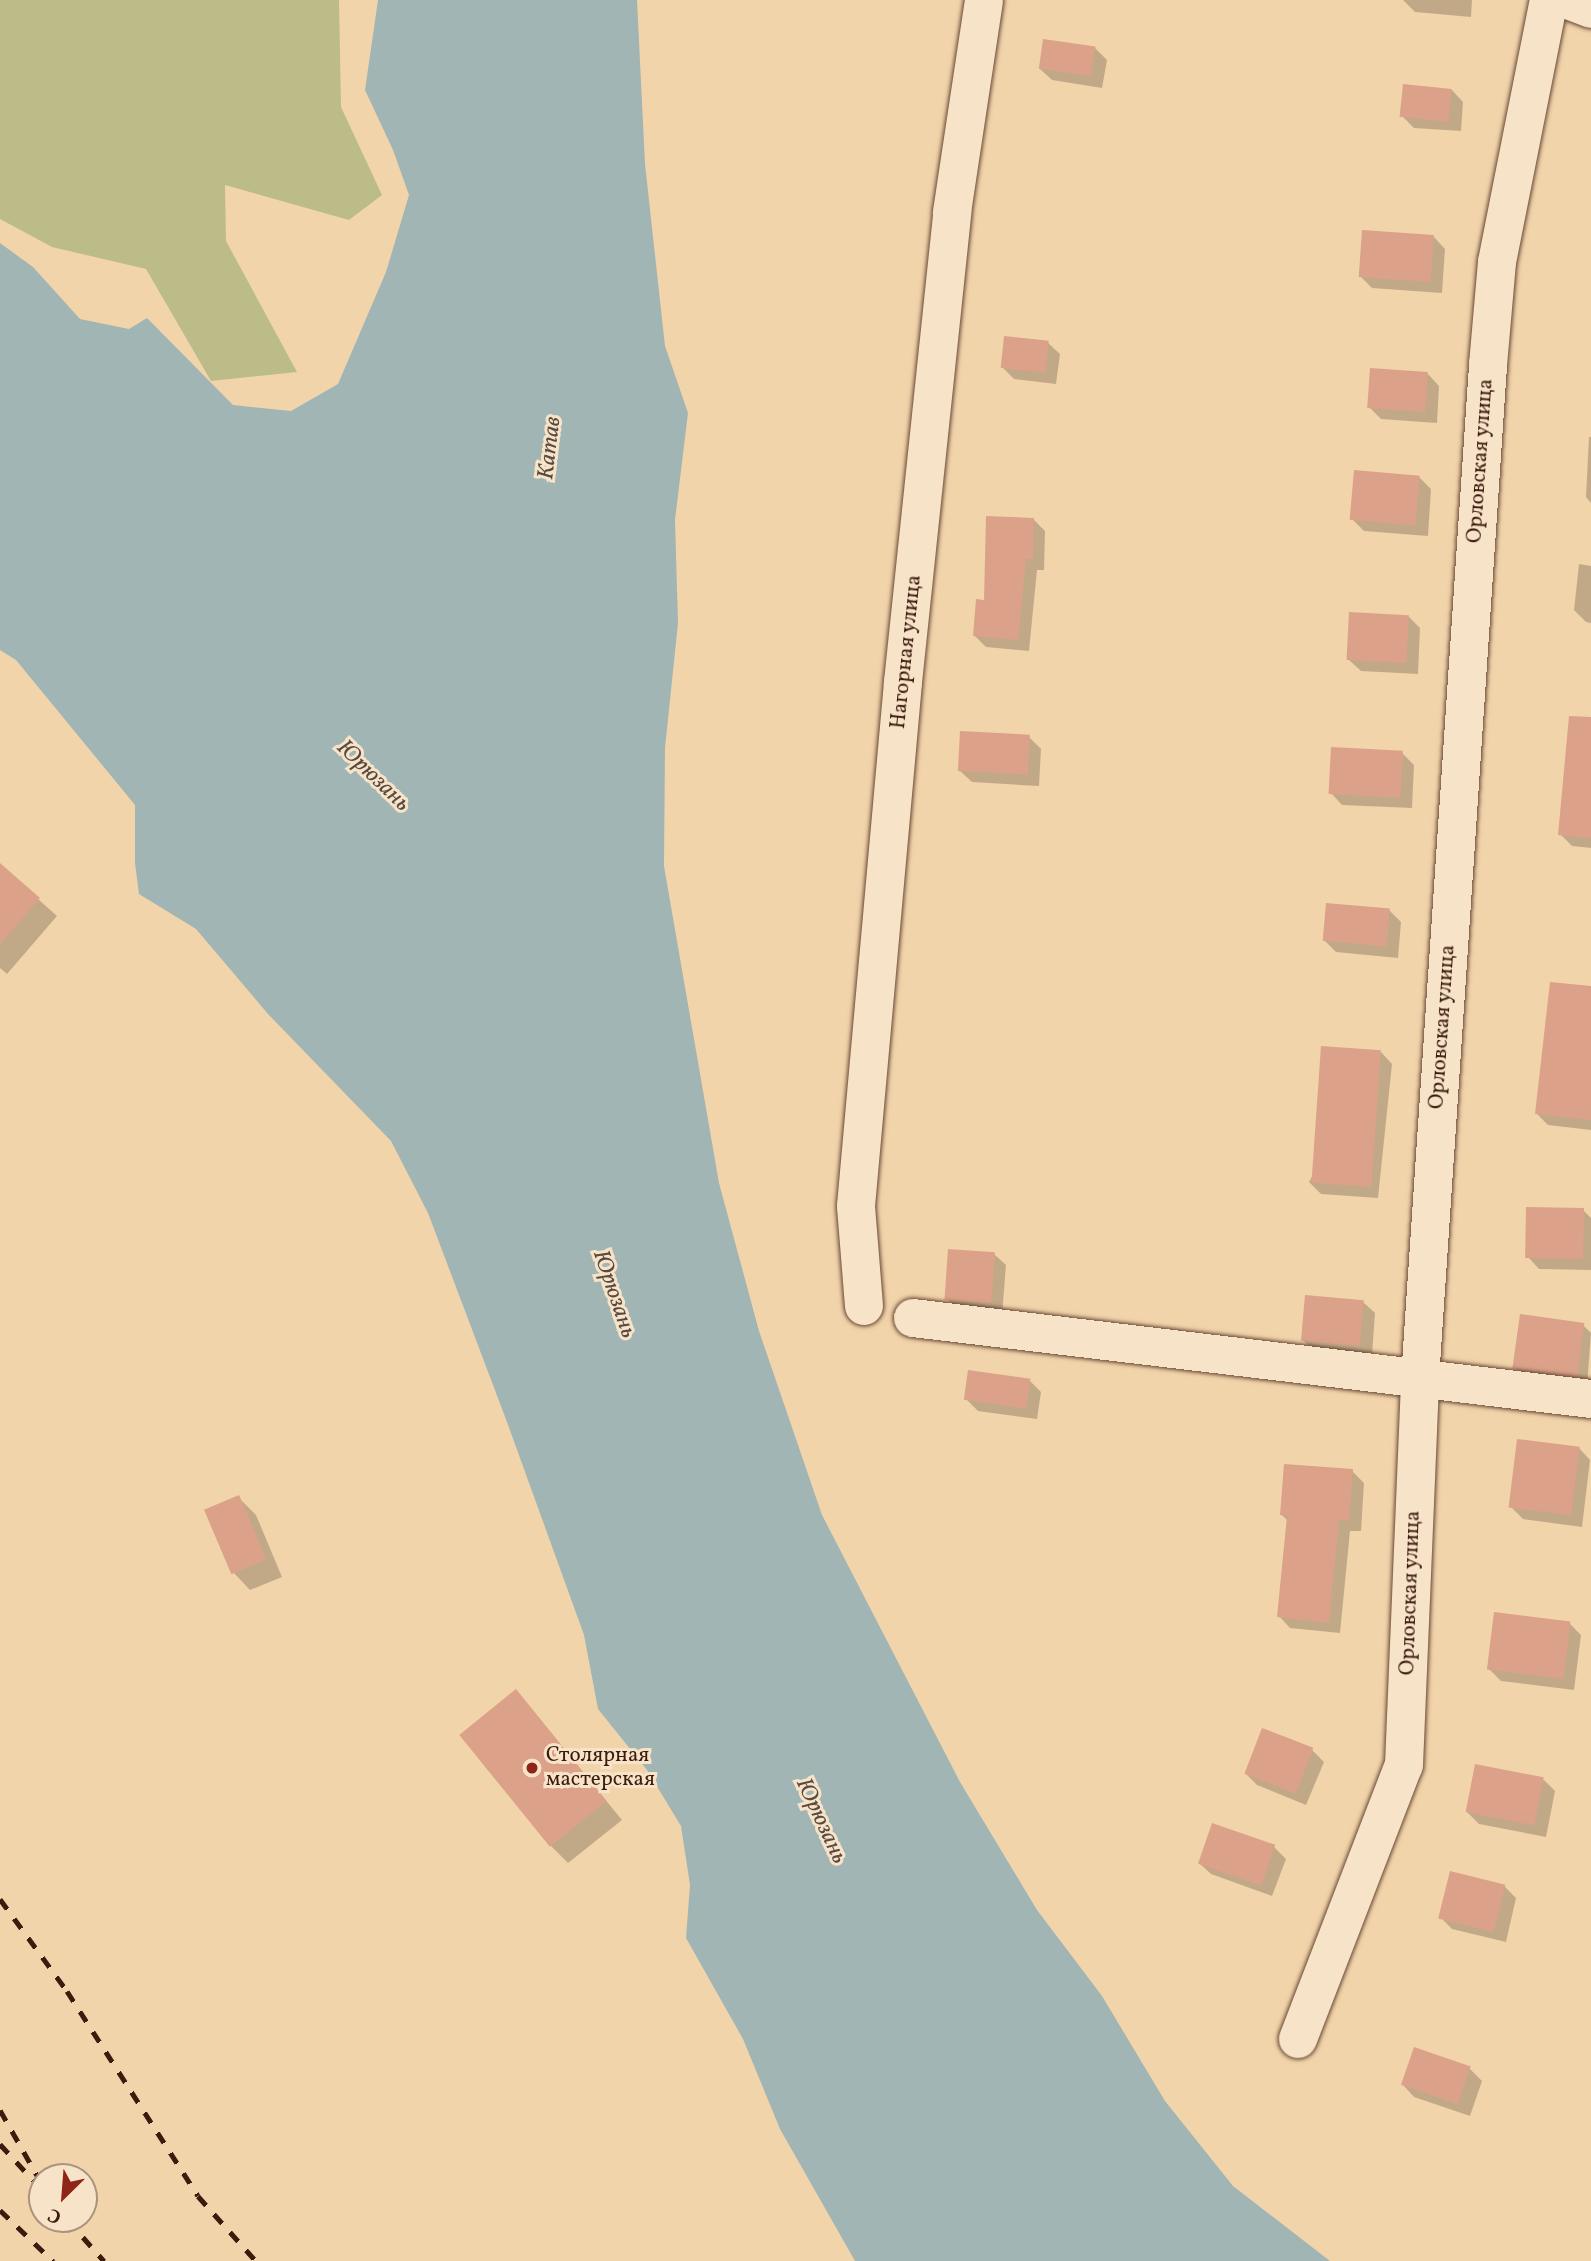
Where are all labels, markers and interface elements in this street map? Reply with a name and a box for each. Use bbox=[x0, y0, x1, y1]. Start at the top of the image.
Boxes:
street label: Орловская улица bbox=[1463, 378, 1499, 544]
water label: Катав bbox=[532, 415, 568, 481]
street label: Нагорная улица bbox=[886, 573, 928, 731]
water label: Юрюзань bbox=[331, 735, 415, 817]
street label: Орловская улица bbox=[1425, 944, 1461, 1110]
water label: Юрюзань bbox=[586, 1247, 642, 1341]
street label: Орловская улица bbox=[1396, 1510, 1426, 1676]
place label: Столярная мастерская bbox=[546, 1743, 655, 1793]
marker: Столярная мастерская bbox=[524, 1760, 540, 1776]
water label: Юрюзань bbox=[789, 1774, 853, 1868]
north arrow bbox=[28, 2163, 98, 2233]
text: С bbox=[44, 2201, 66, 2230]

